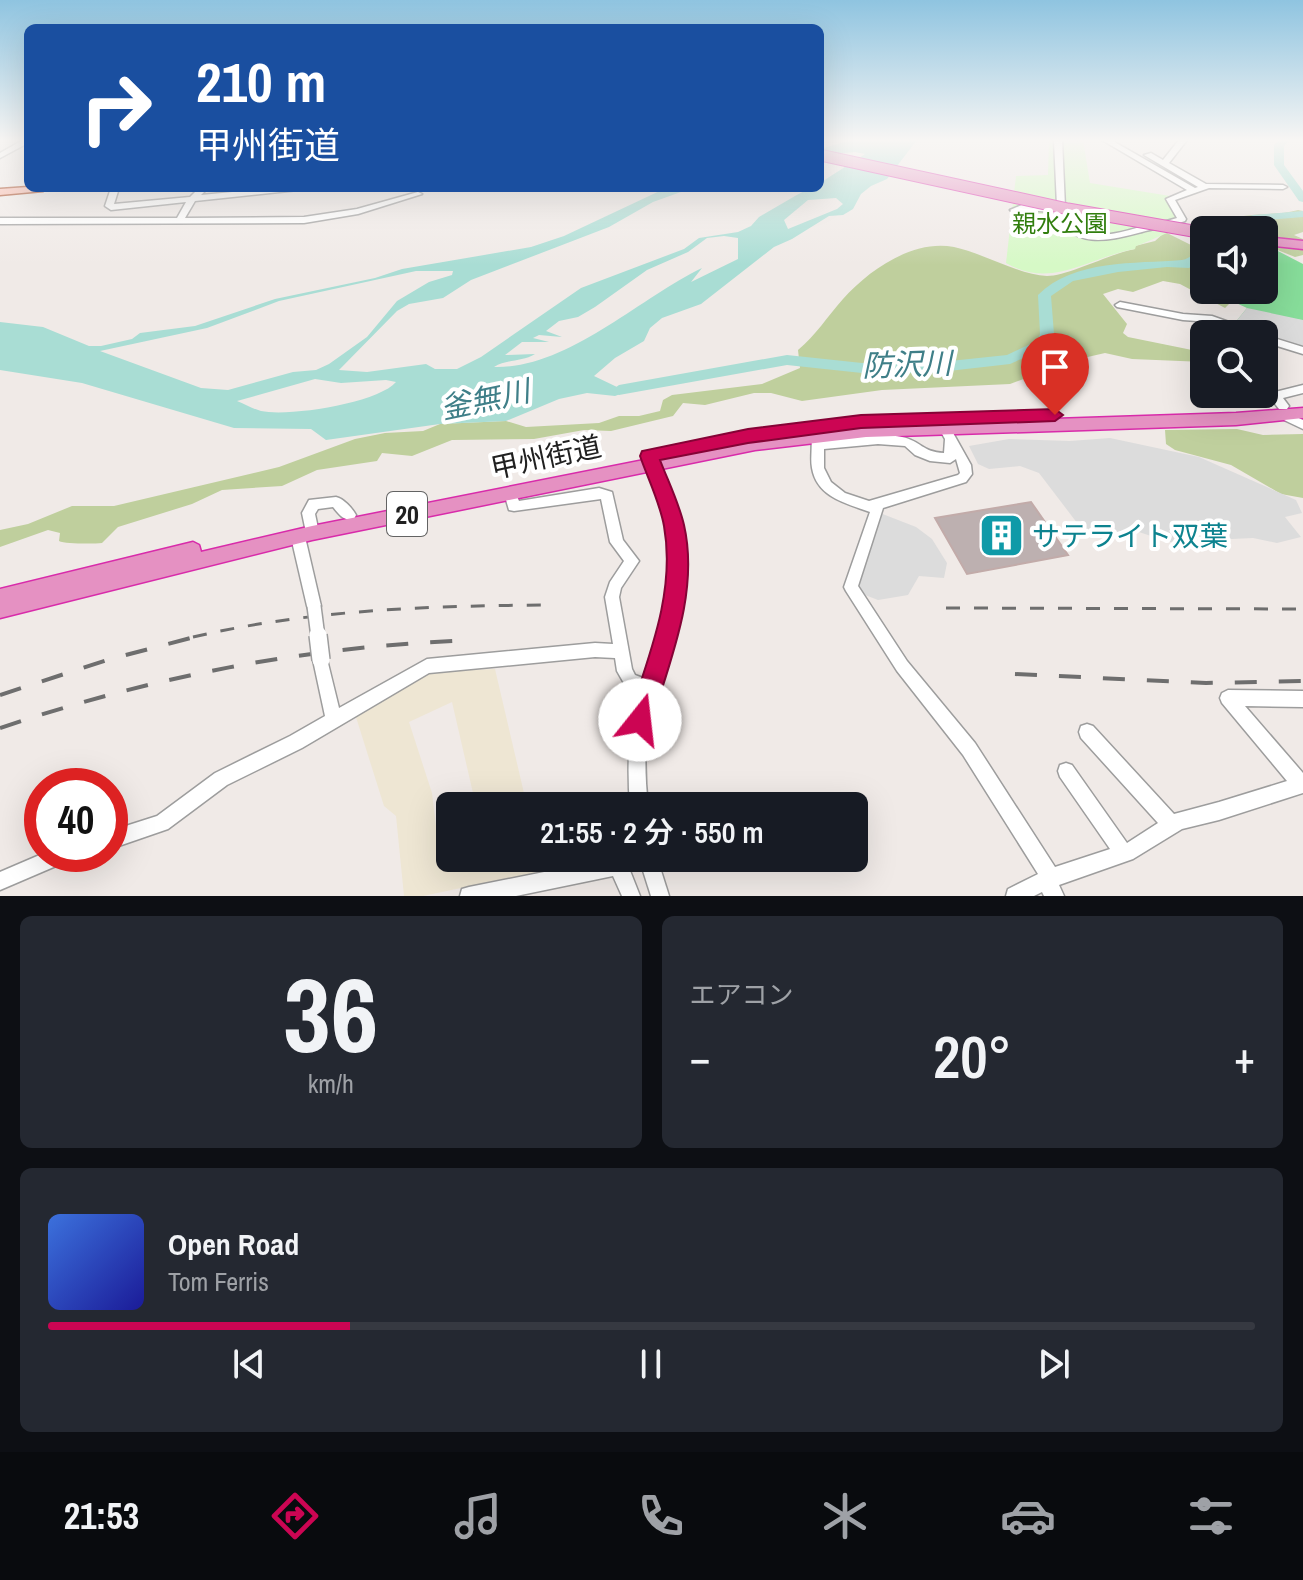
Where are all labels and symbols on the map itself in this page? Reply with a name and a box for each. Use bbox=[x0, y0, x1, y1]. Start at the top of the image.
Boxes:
park label: 親水公園 bbox=[1012, 207, 1108, 239]
pin bbox=[1021, 333, 1089, 415]
water label: 防沢川 bbox=[861, 342, 956, 386]
water label: 釜無川 bbox=[437, 369, 536, 428]
street label: 甲州街道 bbox=[487, 427, 605, 487]
road number: 20 bbox=[387, 492, 427, 536]
building icon: サテライト双葉 bbox=[977, 512, 1025, 560]
place label: サテライト双葉 bbox=[1032, 517, 1228, 555]
position arrow bbox=[598, 678, 682, 762]
speed limit sign: 40 bbox=[24, 768, 128, 872]

